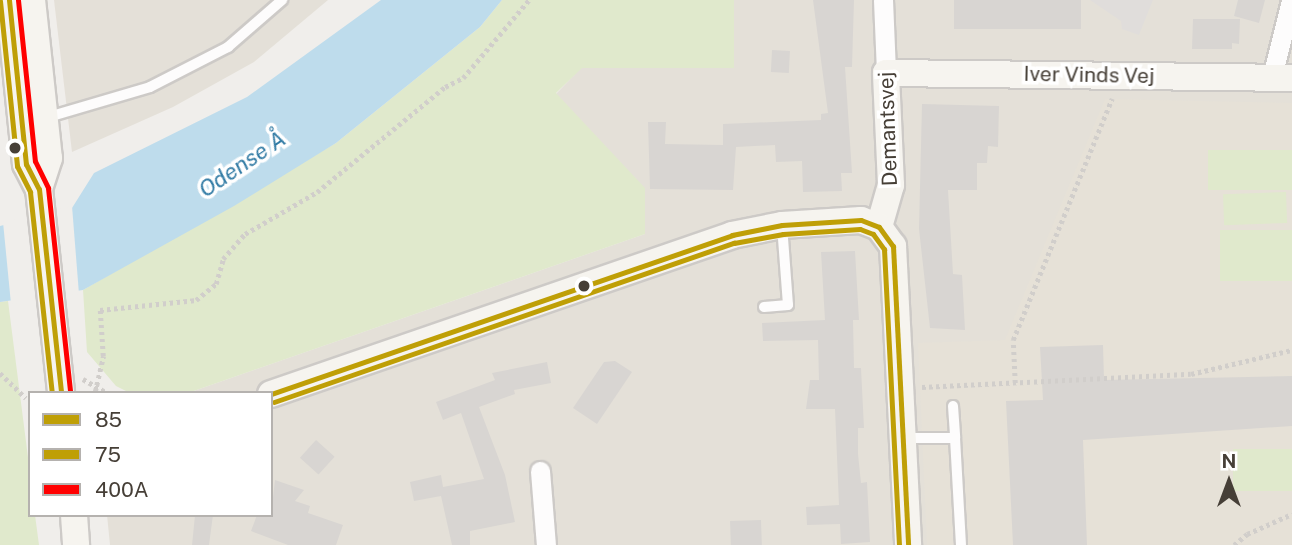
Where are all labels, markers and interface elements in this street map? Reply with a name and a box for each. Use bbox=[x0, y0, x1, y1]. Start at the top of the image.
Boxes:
street label: Iver Vinds Vej bbox=[1023, 61, 1155, 89]
street label: Demantsvej bbox=[873, 71, 903, 187]
water label: Odense Å bbox=[193, 125, 291, 203]
unlabelled marker bbox=[8, 141, 22, 155]
unlabelled marker bbox=[577, 279, 591, 293]
legend bbox=[28, 391, 273, 517]
text: 85 bbox=[95, 407, 122, 432]
text: 75 bbox=[95, 442, 121, 467]
north arrow bbox=[1194, 447, 1264, 517]
text: N bbox=[1222, 450, 1236, 472]
text: 400A bbox=[95, 477, 149, 502]

